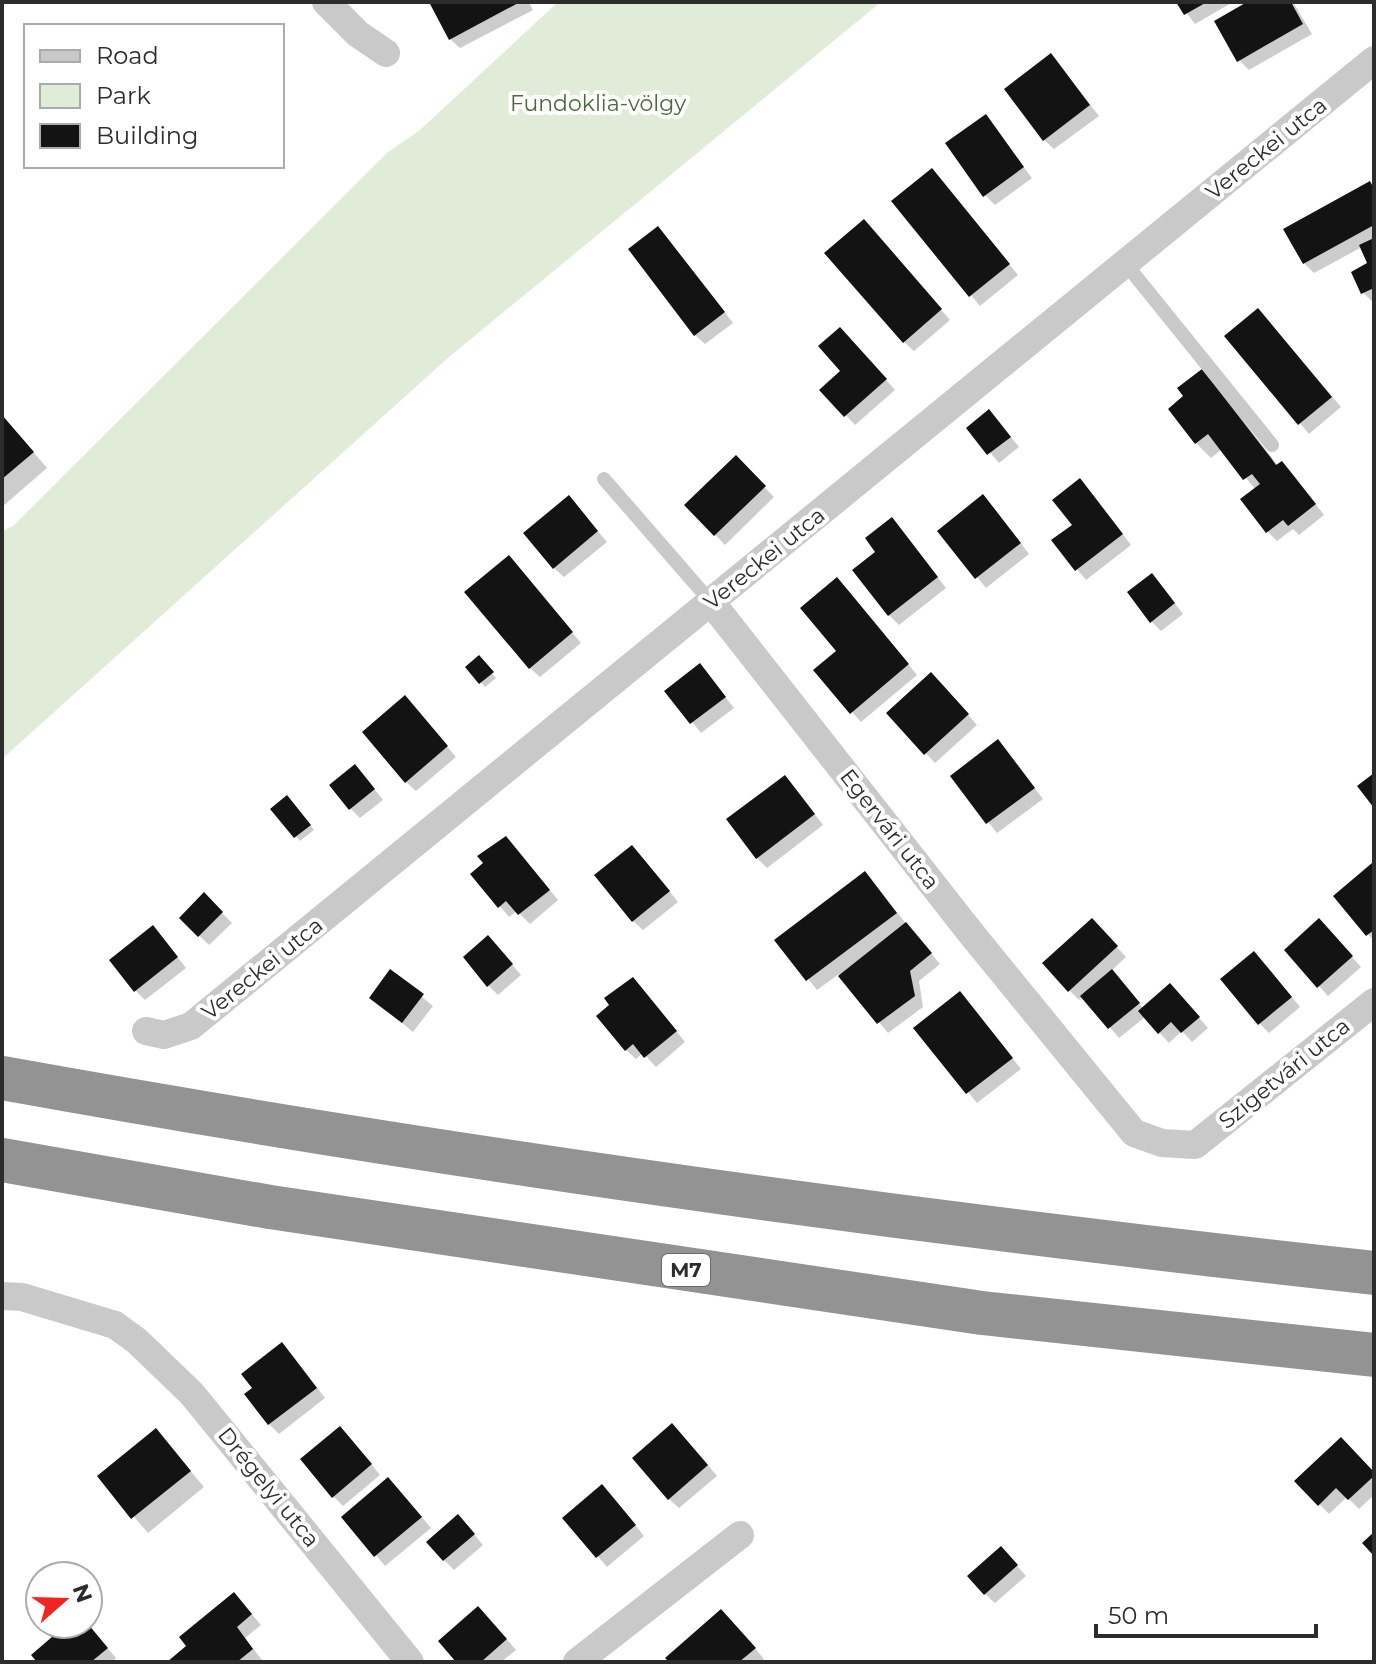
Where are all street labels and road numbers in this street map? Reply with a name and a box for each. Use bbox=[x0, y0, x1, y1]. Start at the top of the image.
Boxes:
street label: Vereckei utca bbox=[1200, 91, 1332, 205]
street label: Vereckei utca bbox=[698, 501, 830, 615]
street label: Egervári utca bbox=[834, 764, 945, 895]
street label: Vereckei utca bbox=[196, 911, 328, 1025]
street label: Szigetvári utca bbox=[1213, 1012, 1355, 1135]
road number: M7 bbox=[662, 1254, 710, 1286]
street label: Drégelyi utca bbox=[212, 1422, 325, 1553]

